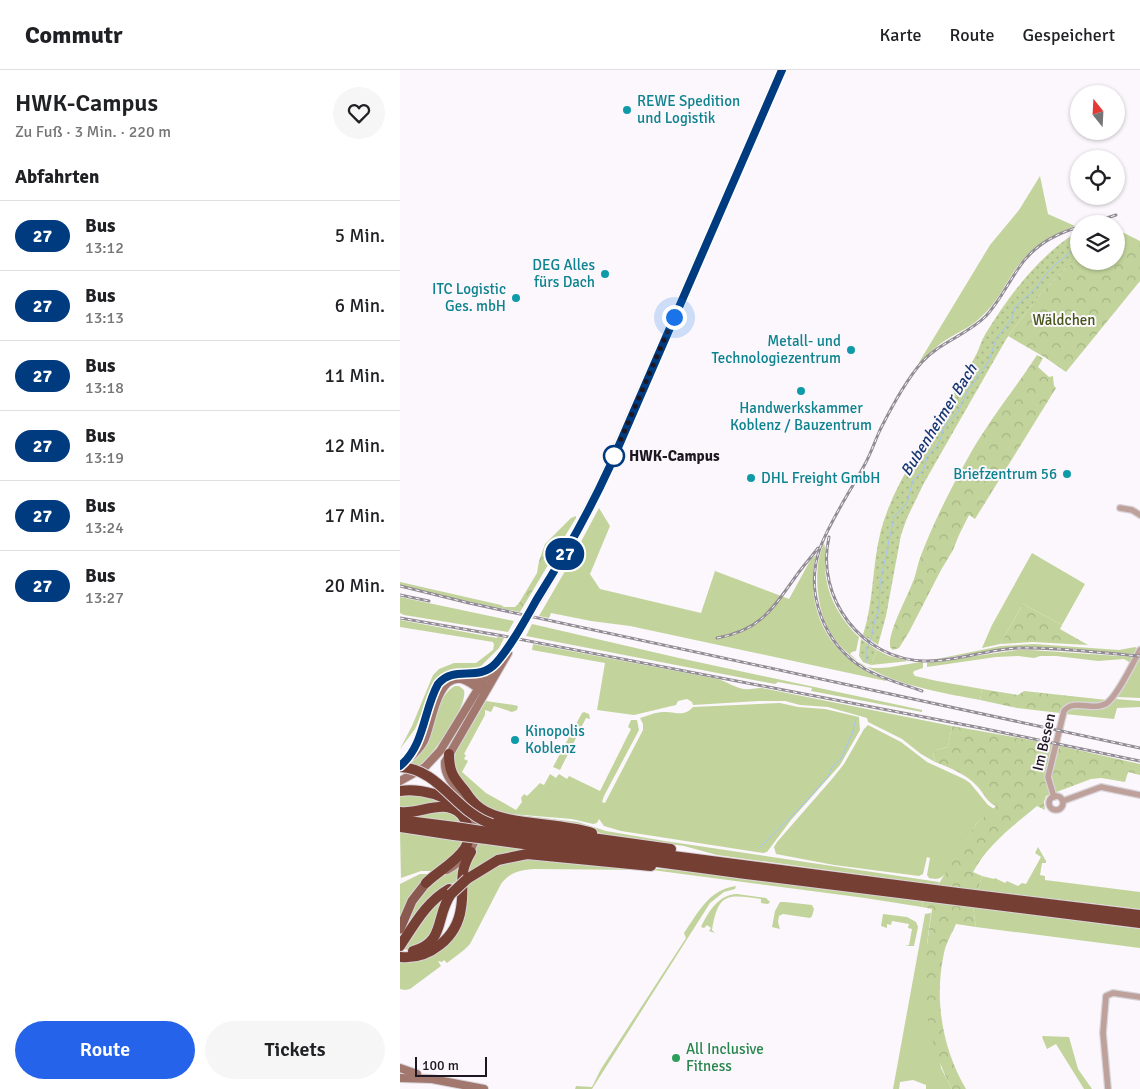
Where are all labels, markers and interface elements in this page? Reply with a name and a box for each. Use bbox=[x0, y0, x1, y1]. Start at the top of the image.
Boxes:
text: Commutr bbox=[25, 20, 123, 50]
text: Karte bbox=[880, 24, 922, 46]
text: Route bbox=[950, 24, 995, 46]
text: Gespeichert bbox=[1023, 24, 1115, 46]
north arrow bbox=[1070, 85, 1125, 140]
map controls bbox=[1070, 85, 1125, 270]
button: heart bbox=[333, 87, 385, 139]
text: HWK-Campus bbox=[15, 88, 158, 118]
place label: REWE Spedition und Logistik bbox=[637, 92, 740, 127]
marker: REWE Spedition und Logistik bbox=[621, 104, 633, 116]
text: Zu Fuß · 3 Min. · 220 m bbox=[15, 122, 171, 142]
button: locate bbox=[1070, 150, 1125, 205]
text: Abfahrten bbox=[15, 165, 99, 189]
text: Bus bbox=[85, 214, 116, 238]
button: layers bbox=[1070, 215, 1125, 270]
text: 5 Min. bbox=[335, 224, 385, 248]
text: 27 bbox=[33, 225, 52, 247]
text: 13:12 bbox=[85, 238, 124, 258]
place label: DEG Alles fürs Dach bbox=[532, 256, 595, 291]
marker: DEG Alles fürs Dach bbox=[599, 268, 611, 280]
place label: ITC Logistic Ges. mbH bbox=[432, 280, 506, 315]
text: Bus bbox=[85, 284, 116, 308]
marker: ITC Logistic Ges. mbH bbox=[510, 292, 522, 304]
text: 6 Min. bbox=[335, 294, 385, 318]
text: 27 bbox=[33, 295, 52, 317]
your location bbox=[662, 305, 687, 330]
text: 13:13 bbox=[85, 308, 124, 328]
park label: Wäldchen bbox=[1033, 311, 1096, 329]
place label: Metall- und Technologiezentrum bbox=[712, 332, 841, 367]
marker: Metall- und Technologiezentrum bbox=[845, 344, 857, 356]
text: Bus bbox=[85, 354, 116, 378]
water label: Bubenheimer Bach bbox=[896, 359, 982, 480]
text: 11 Min. bbox=[324, 364, 385, 388]
text: 27 bbox=[33, 365, 52, 387]
text: 13:18 bbox=[85, 378, 124, 398]
marker: Handwerkskammer Koblenz / Bauzentrum bbox=[795, 385, 807, 397]
place label: Handwerkskammer Koblenz / Bauzentrum bbox=[730, 399, 872, 434]
text: Bus bbox=[85, 424, 116, 448]
text: 12 Min. bbox=[324, 434, 385, 458]
text: 27 bbox=[33, 435, 52, 457]
marker: HWK-Campus bbox=[603, 445, 625, 467]
place label: HWK-Campus bbox=[629, 447, 720, 465]
text: 13:19 bbox=[85, 448, 124, 468]
place label: Briefzentrum 56 bbox=[953, 465, 1057, 483]
marker: Briefzentrum 56 bbox=[1061, 468, 1073, 480]
place label: DHL Freight GmbH bbox=[761, 469, 880, 487]
marker: DHL Freight GmbH bbox=[745, 472, 757, 484]
text: Bus bbox=[85, 494, 116, 518]
text: 17 Min. bbox=[324, 504, 385, 528]
text: 27 bbox=[33, 505, 52, 527]
text: 13:24 bbox=[85, 518, 124, 538]
line badge: 27 bbox=[542, 538, 588, 570]
text: 27 bbox=[555, 543, 575, 565]
text: Bus bbox=[85, 564, 116, 588]
text: 20 Min. bbox=[324, 574, 385, 598]
text: 27 bbox=[33, 575, 52, 597]
text: 13:27 bbox=[85, 588, 124, 608]
street label: Im Besen bbox=[1029, 711, 1059, 773]
place label: Kinopolis Koblenz bbox=[525, 722, 585, 757]
marker: Kinopolis Koblenz bbox=[509, 734, 521, 746]
button: Route bbox=[15, 1021, 195, 1079]
button: Tickets bbox=[205, 1021, 385, 1079]
place label: All Inclusive Fitness bbox=[686, 1040, 764, 1075]
marker: All Inclusive Fitness bbox=[670, 1052, 682, 1064]
scale bar bbox=[415, 1054, 488, 1077]
text: 100 m bbox=[422, 1057, 459, 1074]

